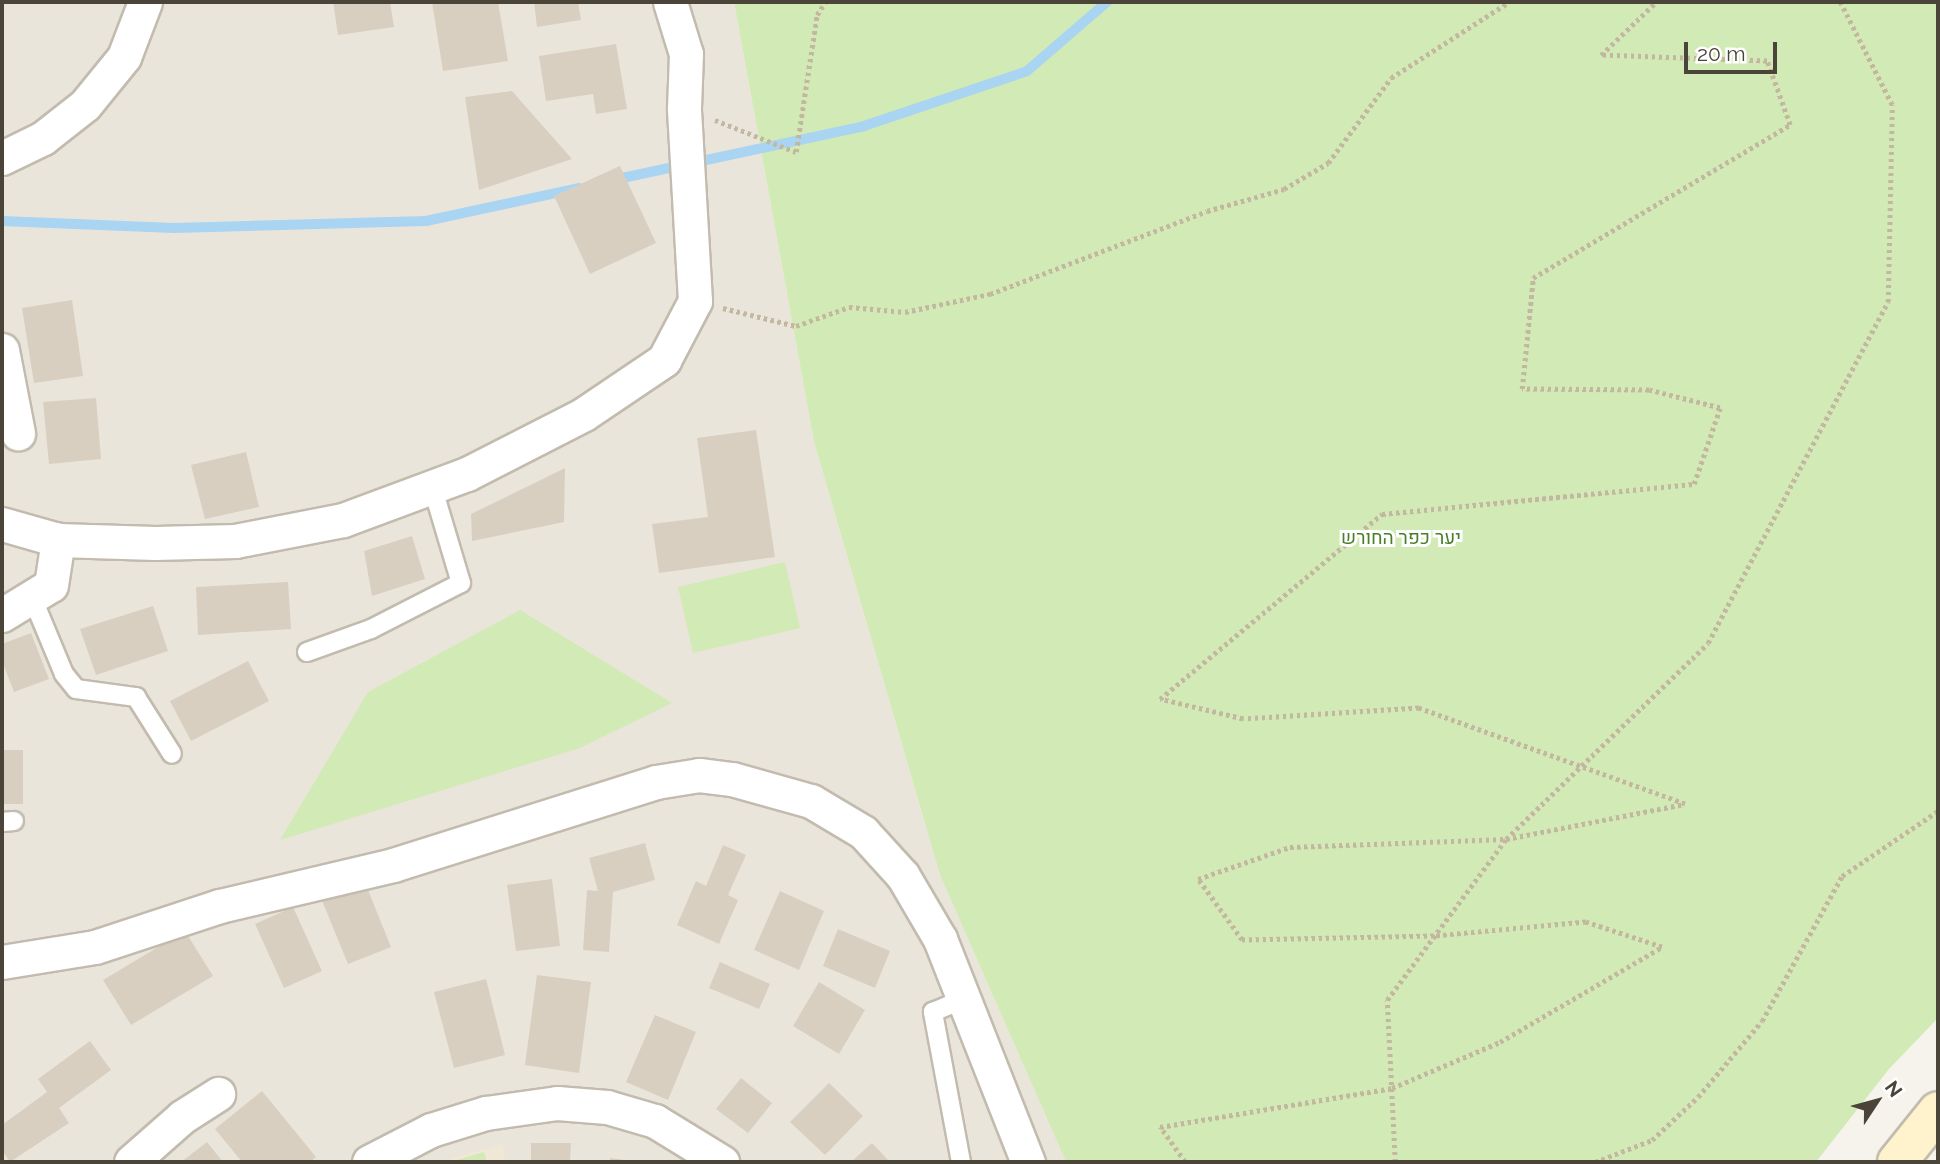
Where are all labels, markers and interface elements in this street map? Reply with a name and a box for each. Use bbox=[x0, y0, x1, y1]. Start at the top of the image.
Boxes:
scale bar bbox=[1688, 28, 1781, 72]
text: 20 m bbox=[1697, 41, 1745, 66]
park label: יער כפר החורש bbox=[1341, 527, 1461, 549]
north arrow bbox=[1842, 1066, 1912, 1136]
text: N bbox=[1881, 1076, 1907, 1101]

